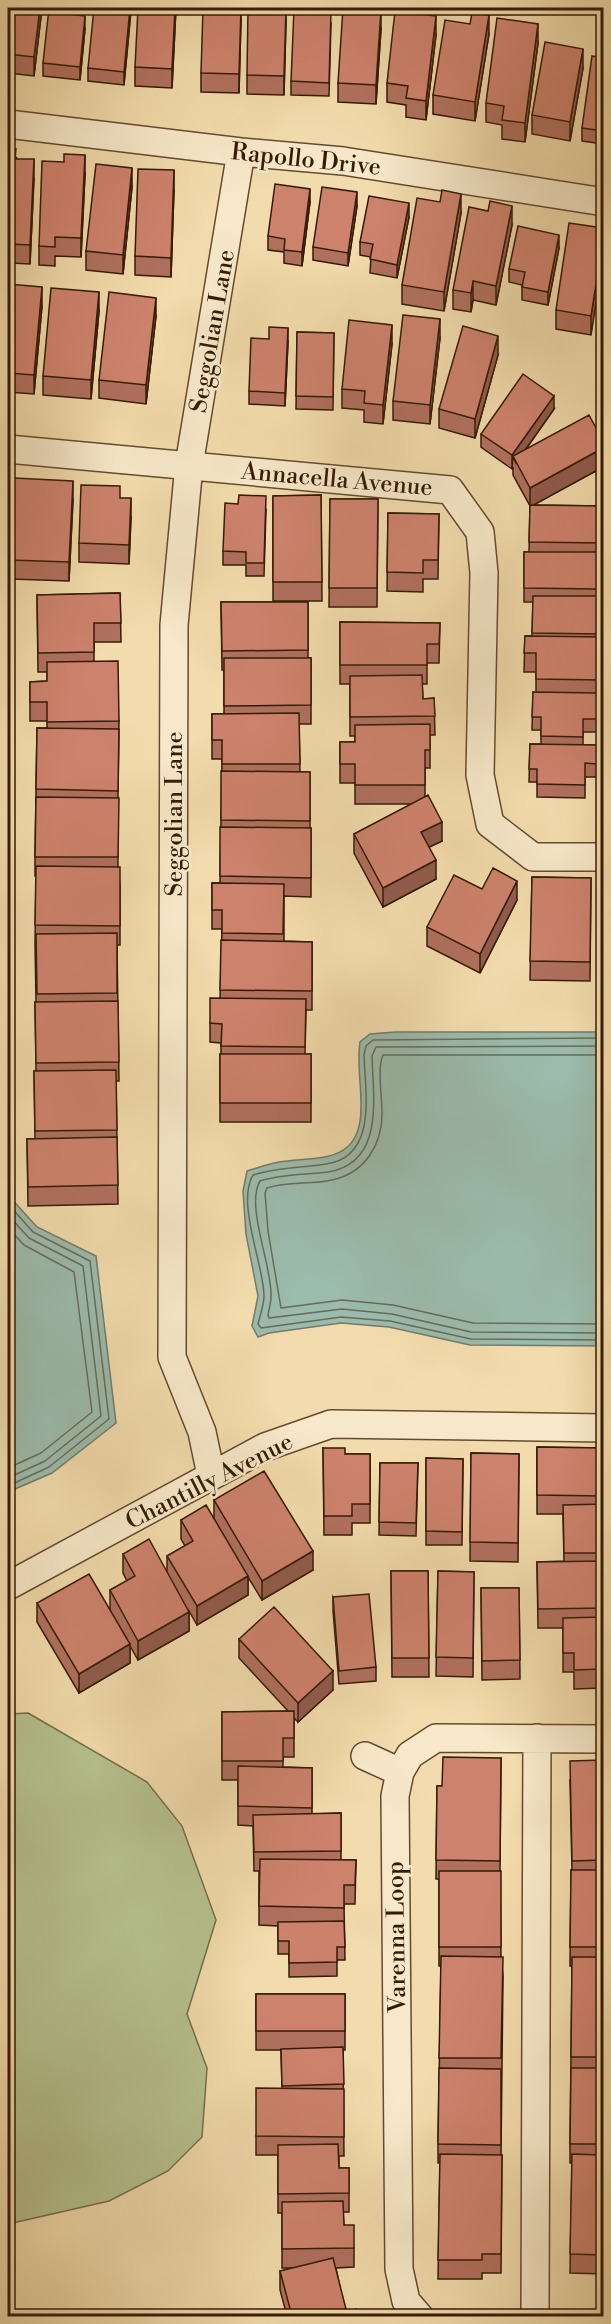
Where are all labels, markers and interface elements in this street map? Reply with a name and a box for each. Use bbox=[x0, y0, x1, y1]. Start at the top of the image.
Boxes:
street label: Rapollo Drive bbox=[230, 137, 382, 183]
street label: Seggolian Lane bbox=[184, 247, 242, 415]
street label: Annacella Avenue bbox=[239, 457, 434, 503]
street label: Seggolian Lane bbox=[160, 731, 190, 897]
street label: Chantilly Avenue bbox=[121, 1427, 298, 1537]
street label: Varenna Loop bbox=[381, 1861, 413, 2014]

